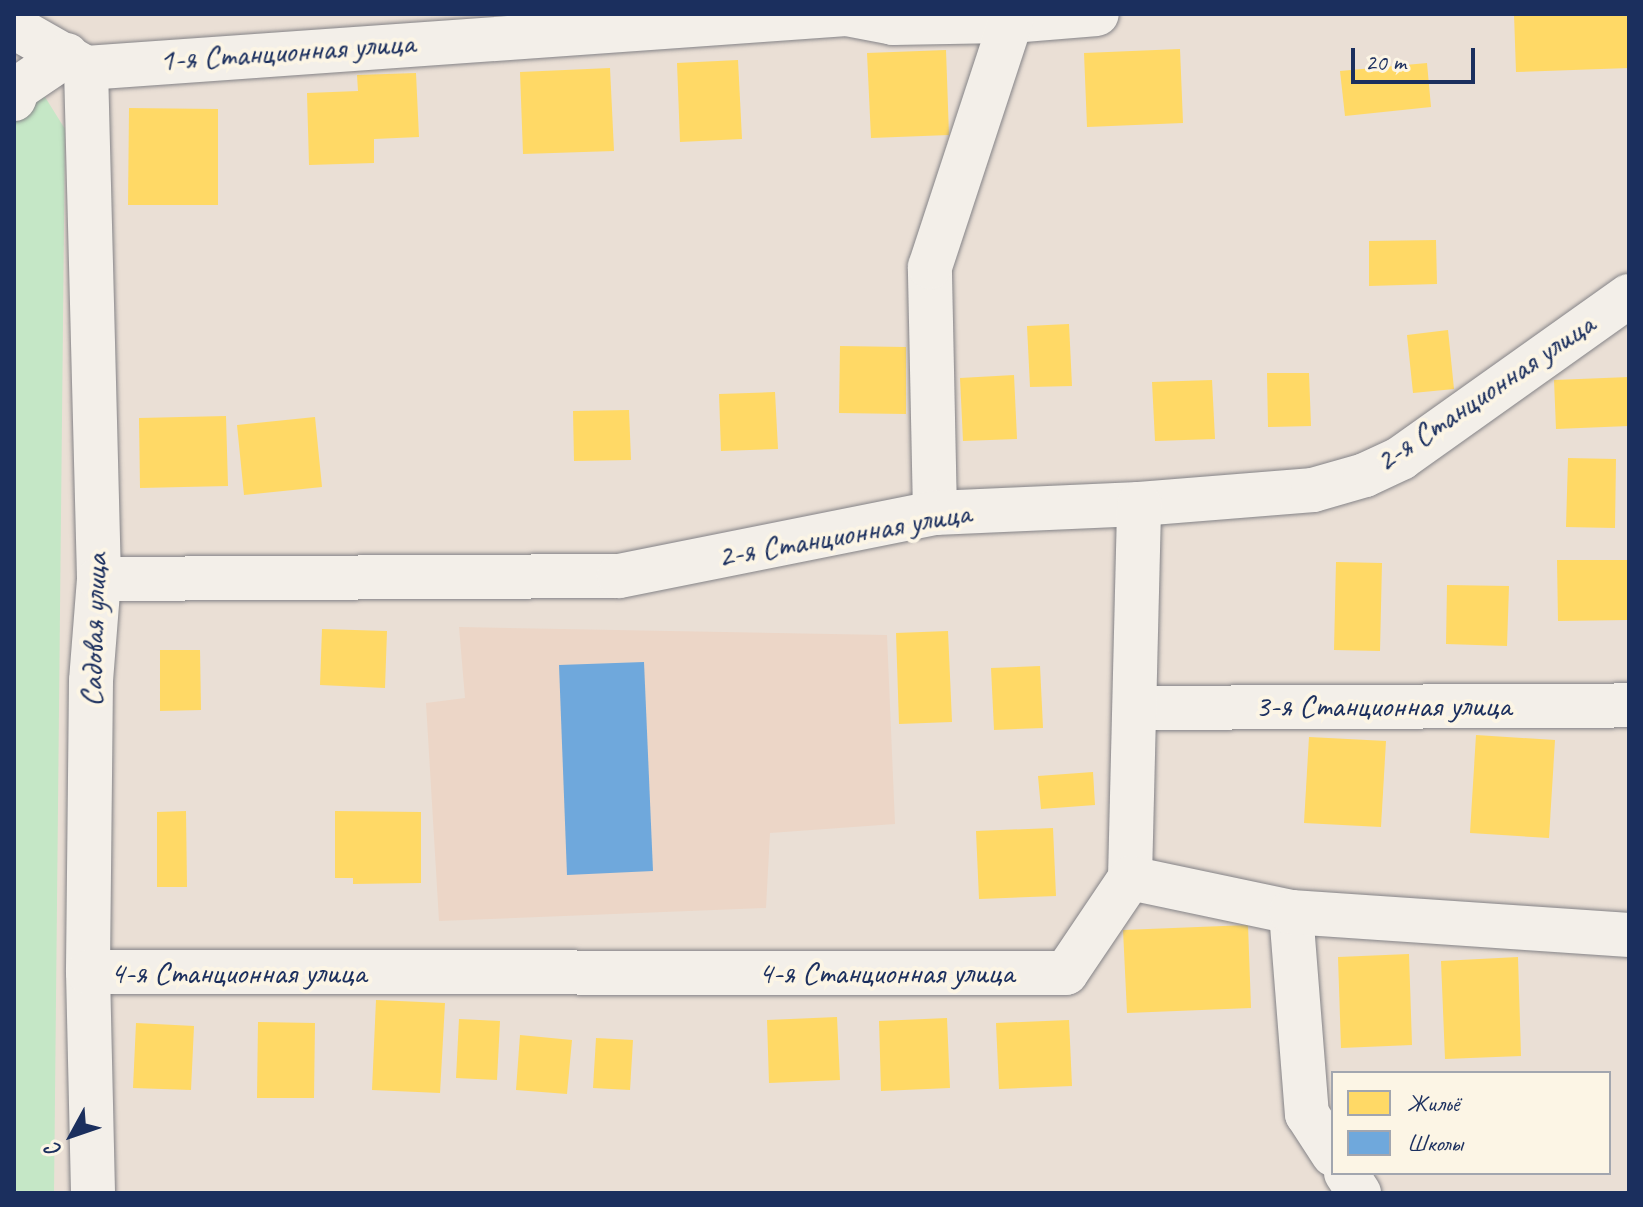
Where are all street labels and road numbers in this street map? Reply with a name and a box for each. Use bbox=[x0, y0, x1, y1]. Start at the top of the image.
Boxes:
street label: 1-я Станционная улица bbox=[155, 24, 419, 80]
street label: 2-я Станционная улица bbox=[1366, 304, 1604, 482]
street label: 2-я Станционная улица bbox=[712, 493, 976, 577]
street label: Садовая улица bbox=[72, 552, 116, 708]
street label: 3-я Станционная улица bbox=[1252, 687, 1514, 725]
street label: 4-я Станционная улица bbox=[107, 954, 369, 992]
street label: 4-я Станционная улица bbox=[755, 954, 1017, 992]

